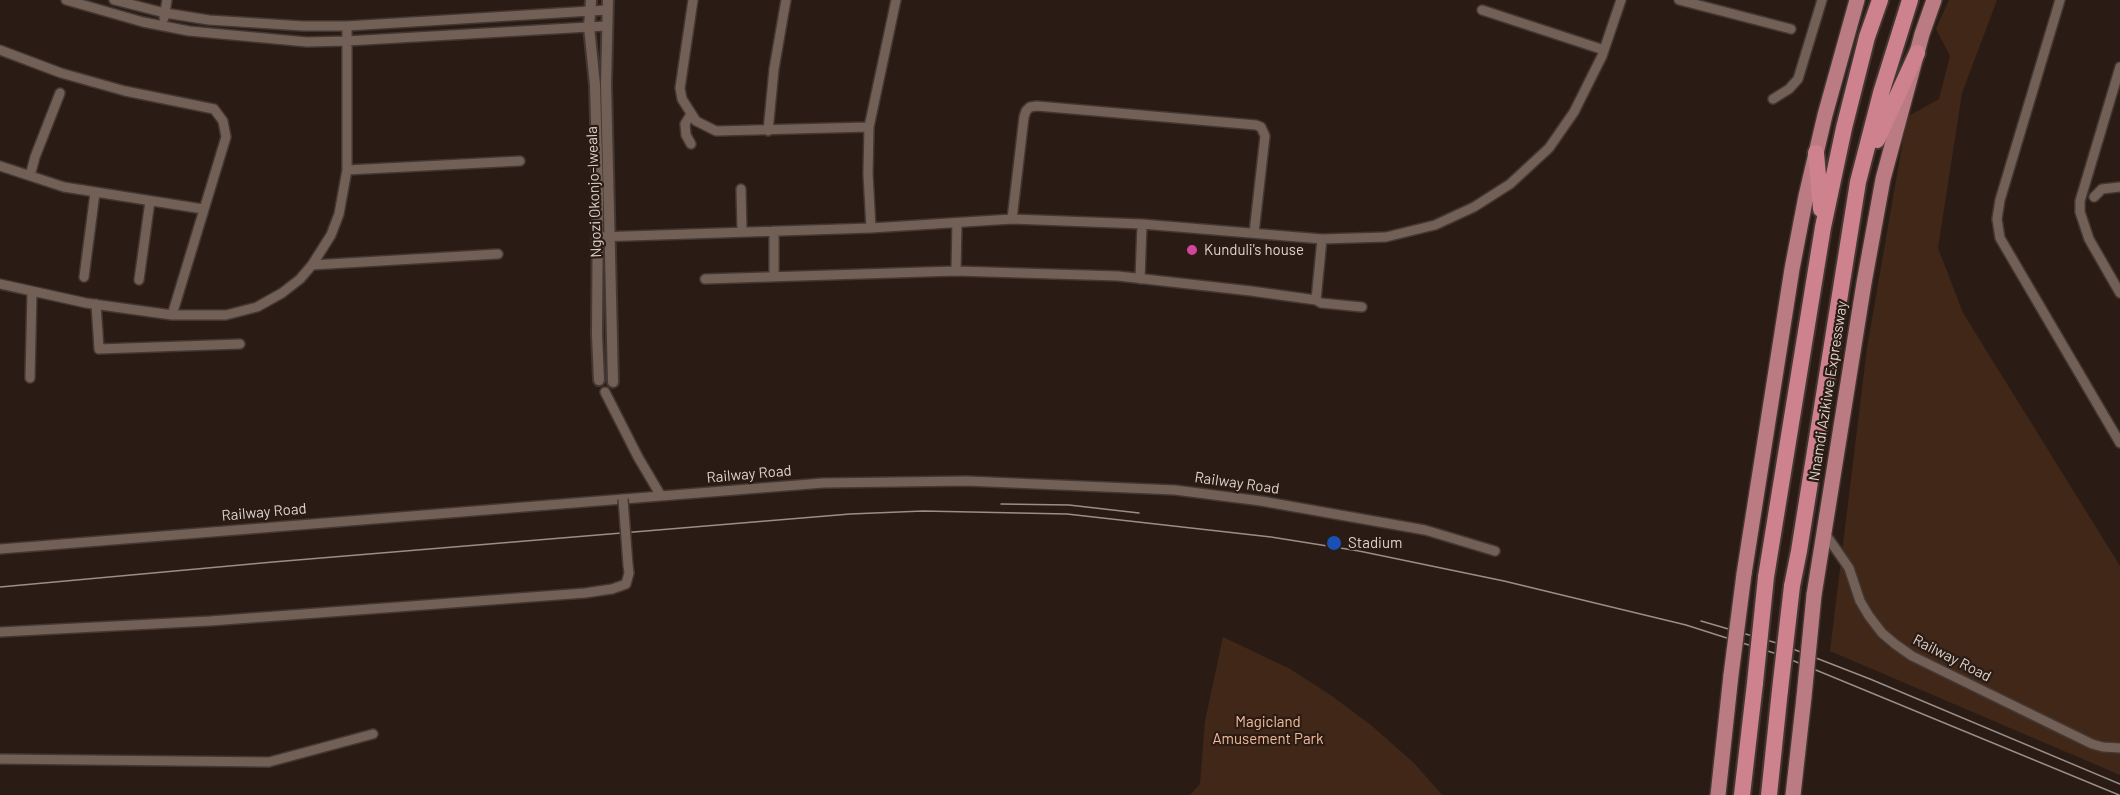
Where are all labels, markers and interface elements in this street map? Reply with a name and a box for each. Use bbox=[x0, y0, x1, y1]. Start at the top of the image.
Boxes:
street label: Ngozi Okonjo-Iweala bbox=[583, 126, 605, 258]
place label: Kunduli's house bbox=[1204, 241, 1304, 259]
marker: Kunduli's house bbox=[1185, 243, 1199, 257]
street label: Nnamdi Azikiwe Expressway bbox=[1805, 300, 1851, 482]
street label: Railway Road bbox=[706, 461, 792, 487]
street label: Railway Road bbox=[1193, 468, 1281, 498]
street label: Railway Road bbox=[221, 499, 307, 525]
marker: Stadium bbox=[1325, 534, 1343, 552]
place label: Stadium bbox=[1348, 534, 1402, 552]
street label: Railway Road bbox=[1910, 631, 1994, 685]
park label: Magicland Amusement Park bbox=[1212, 713, 1324, 748]

